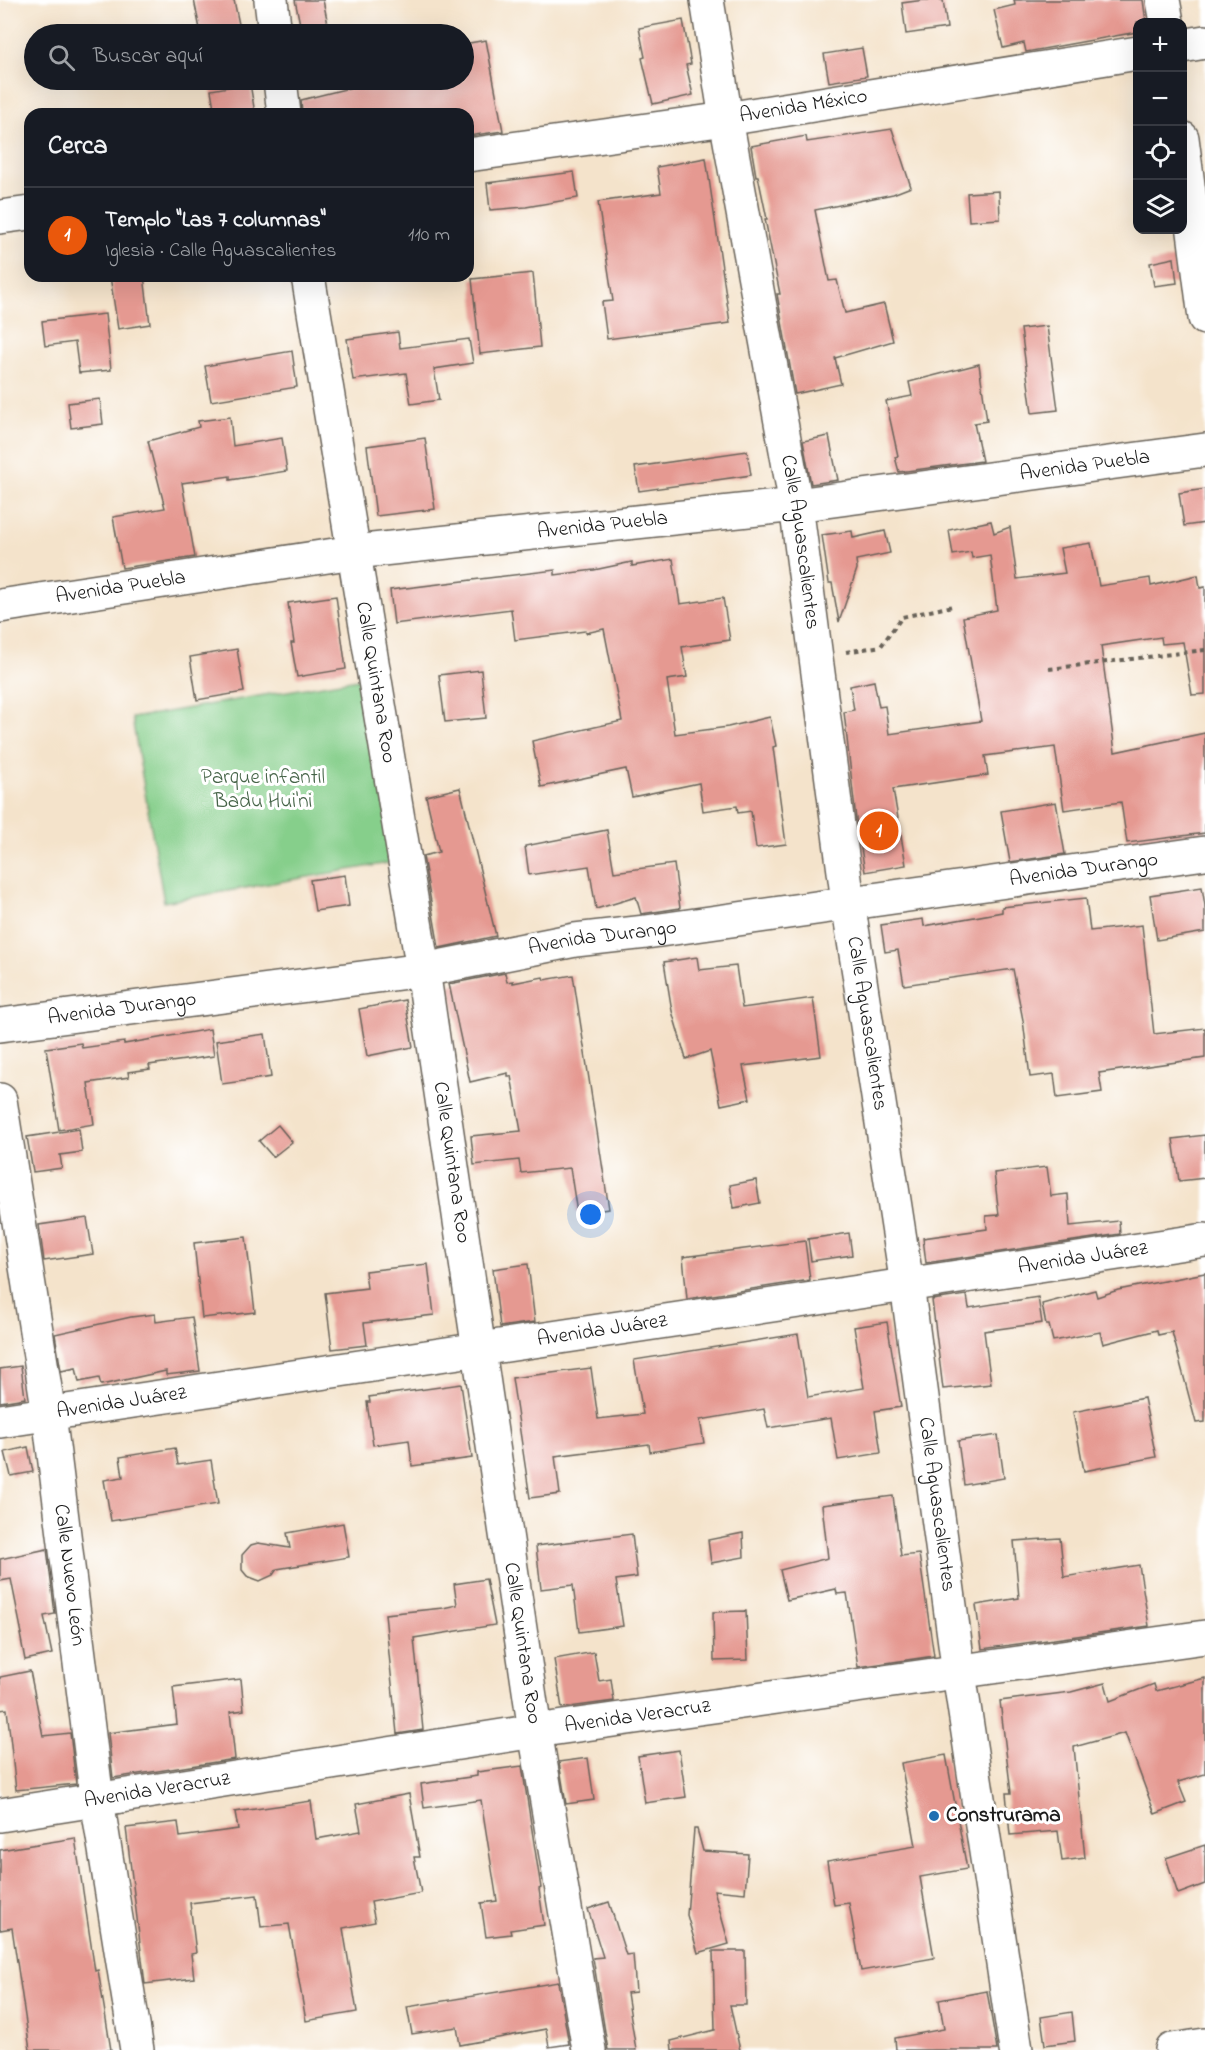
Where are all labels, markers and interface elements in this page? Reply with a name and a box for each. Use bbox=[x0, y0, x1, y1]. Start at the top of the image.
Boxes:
map controls bbox=[1133, 18, 1187, 234]
button: + bbox=[1133, 18, 1187, 72]
search box bbox=[24, 24, 474, 90]
icon: search bbox=[45, 41, 78, 74]
text: Buscar aquí bbox=[93, 41, 203, 73]
button: − bbox=[1133, 72, 1187, 126]
street label: Avenida México bbox=[737, 82, 870, 132]
button: locate bbox=[1133, 126, 1187, 180]
text: Cerca bbox=[48, 128, 108, 166]
button: layers bbox=[1133, 180, 1187, 234]
text: Templo "Las 7 columnas" bbox=[105, 205, 326, 237]
text: 1 bbox=[64, 221, 71, 250]
text: 110 m bbox=[408, 221, 450, 250]
text: Iglesia · Calle Aguascalientes bbox=[105, 237, 337, 266]
street label: Avenida Puebla bbox=[1018, 443, 1152, 490]
street label: Calle Aguascalientes bbox=[772, 452, 827, 631]
street label: Avenida Puebla bbox=[536, 504, 669, 547]
street label: Avenida Puebla bbox=[53, 563, 188, 612]
street label: Calle Quintana Roo bbox=[347, 600, 403, 765]
park label: Parque infantil Badu Hui'ni bbox=[201, 763, 325, 817]
pin: 1 bbox=[860, 808, 898, 854]
street label: Avenida Durango bbox=[1008, 845, 1160, 895]
street label: Avenida Durango bbox=[526, 913, 679, 964]
street label: Calle Aguascalientes bbox=[838, 934, 895, 1113]
street label: Avenida Durango bbox=[46, 985, 198, 1034]
street label: Calle Quintana Roo bbox=[425, 1080, 478, 1245]
your location bbox=[576, 1200, 605, 1229]
street label: Avenida Juárez bbox=[1016, 1234, 1150, 1283]
street label: Avenida Juárez bbox=[535, 1306, 670, 1355]
street label: Avenida Juárez bbox=[55, 1378, 189, 1427]
street label: Calle Aguascalientes bbox=[910, 1415, 963, 1594]
street label: Calle Nuevo León bbox=[45, 1502, 93, 1648]
street label: Calle Quintana Roo bbox=[495, 1560, 549, 1726]
street label: Avenida Veracruz bbox=[562, 1692, 713, 1742]
street label: Avenida Veracruz bbox=[82, 1764, 232, 1817]
place label: Construrama bbox=[946, 1801, 1061, 1831]
marker: Construrama bbox=[927, 1809, 941, 1823]

